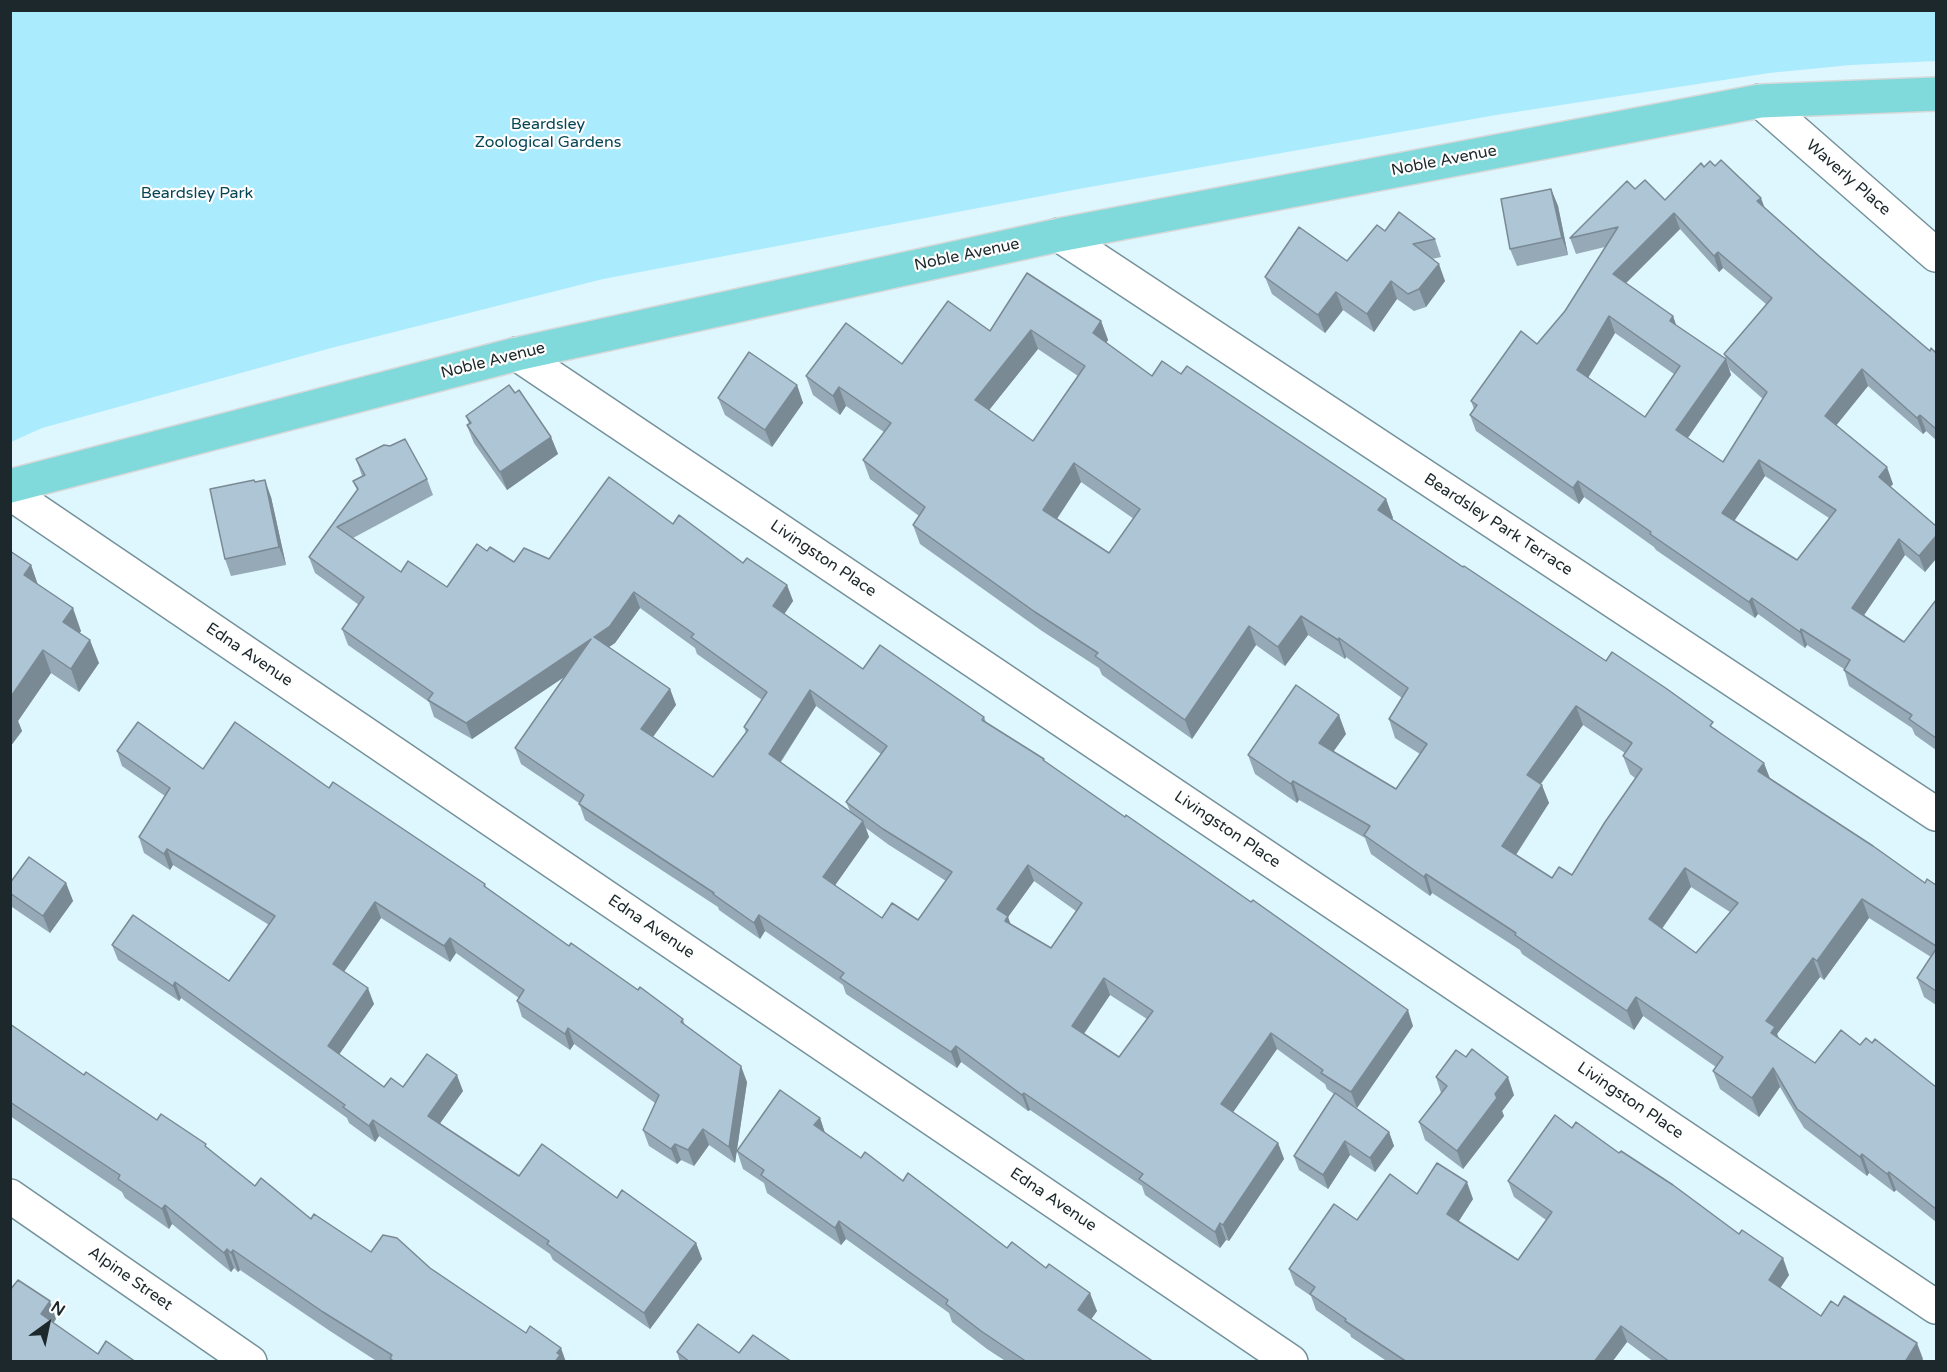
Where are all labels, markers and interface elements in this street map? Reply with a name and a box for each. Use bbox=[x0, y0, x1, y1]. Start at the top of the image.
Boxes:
park label: Beardsley Zoological Gardens bbox=[475, 115, 621, 153]
street label: Waverly Place bbox=[1802, 136, 1894, 220]
street label: Noble Avenue bbox=[1390, 141, 1498, 181]
park label: Beardsley Park bbox=[141, 184, 253, 204]
street label: Noble Avenue bbox=[913, 234, 1021, 276]
street label: Noble Avenue bbox=[439, 339, 547, 383]
street label: Beardsley Park Terrace bbox=[1420, 470, 1576, 580]
street label: Livingston Place bbox=[766, 516, 880, 602]
street label: Edna Avenue bbox=[202, 619, 296, 691]
street label: Livingston Place bbox=[1170, 787, 1284, 873]
street label: Edna Avenue bbox=[604, 891, 698, 963]
street label: Livingston Place bbox=[1573, 1058, 1687, 1144]
street label: Edna Avenue bbox=[1006, 1164, 1100, 1236]
street label: Alpine Street bbox=[84, 1243, 176, 1315]
north arrow bbox=[18, 1294, 78, 1354]
text: N bbox=[47, 1297, 69, 1321]

